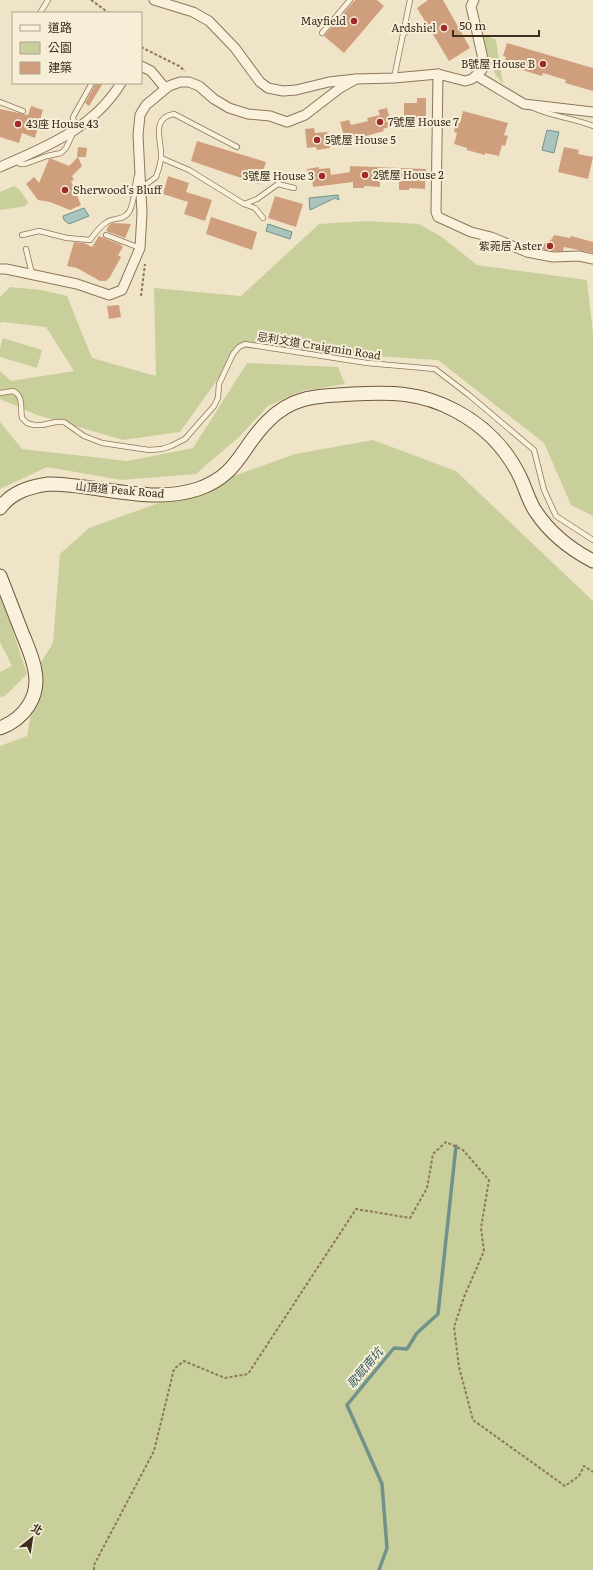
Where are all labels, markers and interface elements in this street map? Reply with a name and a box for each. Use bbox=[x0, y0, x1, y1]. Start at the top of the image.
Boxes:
legend bbox=[12, 12, 142, 84]
place label: Mayfield bbox=[301, 12, 346, 28]
scale bar bbox=[453, 12, 539, 38]
marker: Mayfield bbox=[349, 16, 359, 26]
text: 50 m bbox=[459, 16, 486, 34]
text: 道路 bbox=[48, 18, 72, 36]
place label: Ardshiel bbox=[391, 19, 436, 35]
marker: Ardshiel bbox=[439, 23, 449, 33]
text: 公園 bbox=[48, 38, 72, 56]
place label: B號屋 House B bbox=[461, 55, 535, 71]
text: 建築 bbox=[48, 58, 72, 76]
marker: B號屋 House B bbox=[538, 59, 548, 69]
place label: 7號屋 House 7 bbox=[388, 113, 459, 129]
place label: 43座 House 43 bbox=[26, 115, 99, 131]
marker: 7號屋 House 7 bbox=[375, 117, 385, 127]
marker: 43座 House 43 bbox=[13, 119, 23, 129]
place label: 5號屋 House 5 bbox=[325, 131, 396, 147]
marker: 5號屋 House 5 bbox=[312, 135, 322, 145]
place label: 2號屋 House 2 bbox=[373, 166, 444, 182]
place label: 3號屋 House 3 bbox=[243, 167, 314, 183]
marker: 2號屋 House 2 bbox=[360, 170, 370, 180]
marker: 3號屋 House 3 bbox=[317, 171, 327, 181]
place label: Sherwood's Bluff bbox=[73, 181, 163, 197]
marker: Sherwood's Bluff bbox=[60, 185, 70, 195]
place label: 紫菀居 Aster bbox=[479, 237, 543, 253]
marker: 紫菀居 Aster bbox=[545, 241, 555, 251]
street label: 忌利文道 Craigmin Road bbox=[256, 327, 383, 363]
street label: 山頂道 Peak Road bbox=[75, 477, 165, 501]
water label: 歌賦南坑 bbox=[342, 1342, 388, 1392]
north arrow bbox=[12, 1518, 52, 1558]
text: 北 bbox=[29, 1519, 46, 1538]

